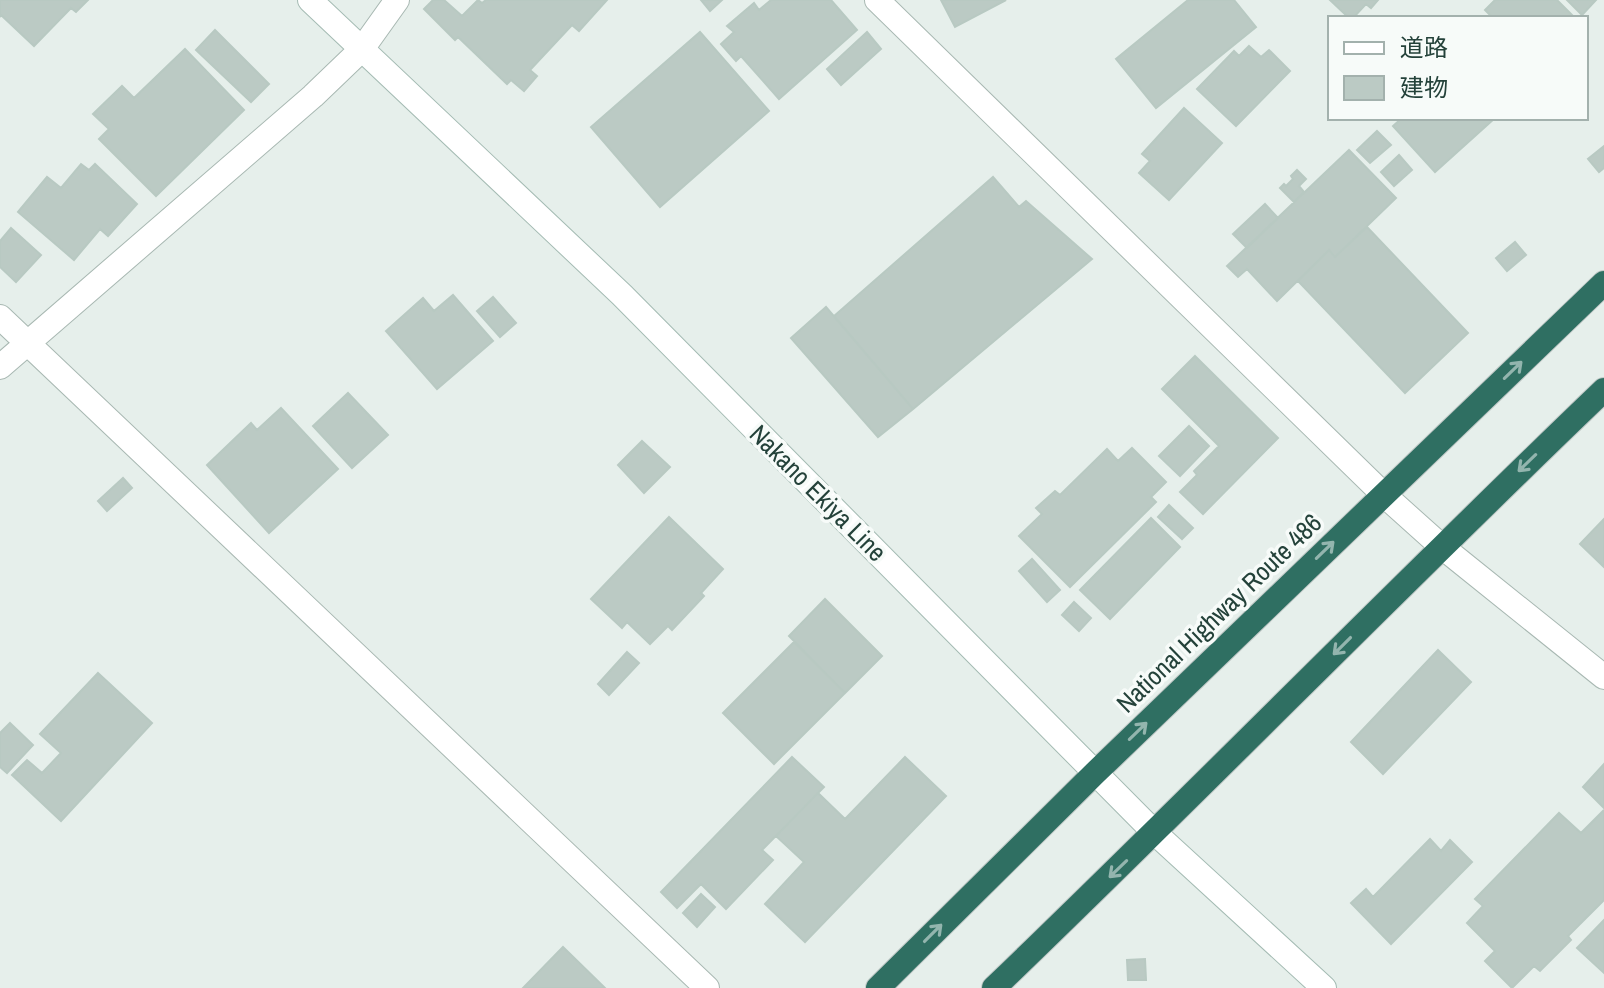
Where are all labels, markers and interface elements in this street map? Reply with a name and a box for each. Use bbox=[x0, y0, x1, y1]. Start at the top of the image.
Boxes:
legend bbox=[1328, 16, 1588, 120]
text: 道路 bbox=[1400, 31, 1448, 63]
text: 建物 bbox=[1400, 71, 1448, 103]
one-way arrow bbox=[1503, 361, 1522, 380]
street label: Nakano Ekiya Line bbox=[742, 417, 894, 569]
one-way arrow bbox=[1518, 454, 1538, 472]
street label: National Highway Route 486 bbox=[1108, 505, 1329, 720]
one-way arrow bbox=[1315, 541, 1334, 560]
one-way arrow bbox=[1332, 636, 1352, 655]
one-way arrow bbox=[1128, 722, 1147, 741]
one-way arrow bbox=[1108, 859, 1128, 878]
one-way arrow bbox=[923, 924, 942, 943]

